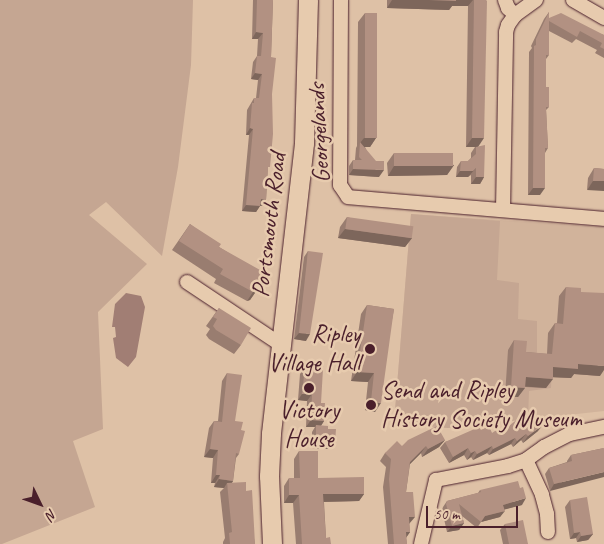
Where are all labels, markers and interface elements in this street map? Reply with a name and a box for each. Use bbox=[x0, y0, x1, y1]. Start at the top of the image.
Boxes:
street label: Georgelands bbox=[301, 82, 337, 184]
street label: Portsmouth Road bbox=[245, 151, 293, 299]
place label: Ripley Village Hall bbox=[268, 320, 360, 379]
marker: Ripley Village Hall bbox=[364, 343, 376, 355]
place label: Send and Ripley History Society Museum bbox=[381, 376, 583, 435]
marker: Victory House bbox=[303, 382, 315, 394]
place label: Victory House bbox=[279, 396, 339, 455]
marker: Send and Ripley History Society Museum bbox=[365, 399, 377, 411]
north arrow bbox=[15, 479, 65, 529]
scale bar bbox=[429, 496, 522, 528]
text: N bbox=[42, 505, 61, 523]
text: 50 m bbox=[434, 505, 460, 524]

